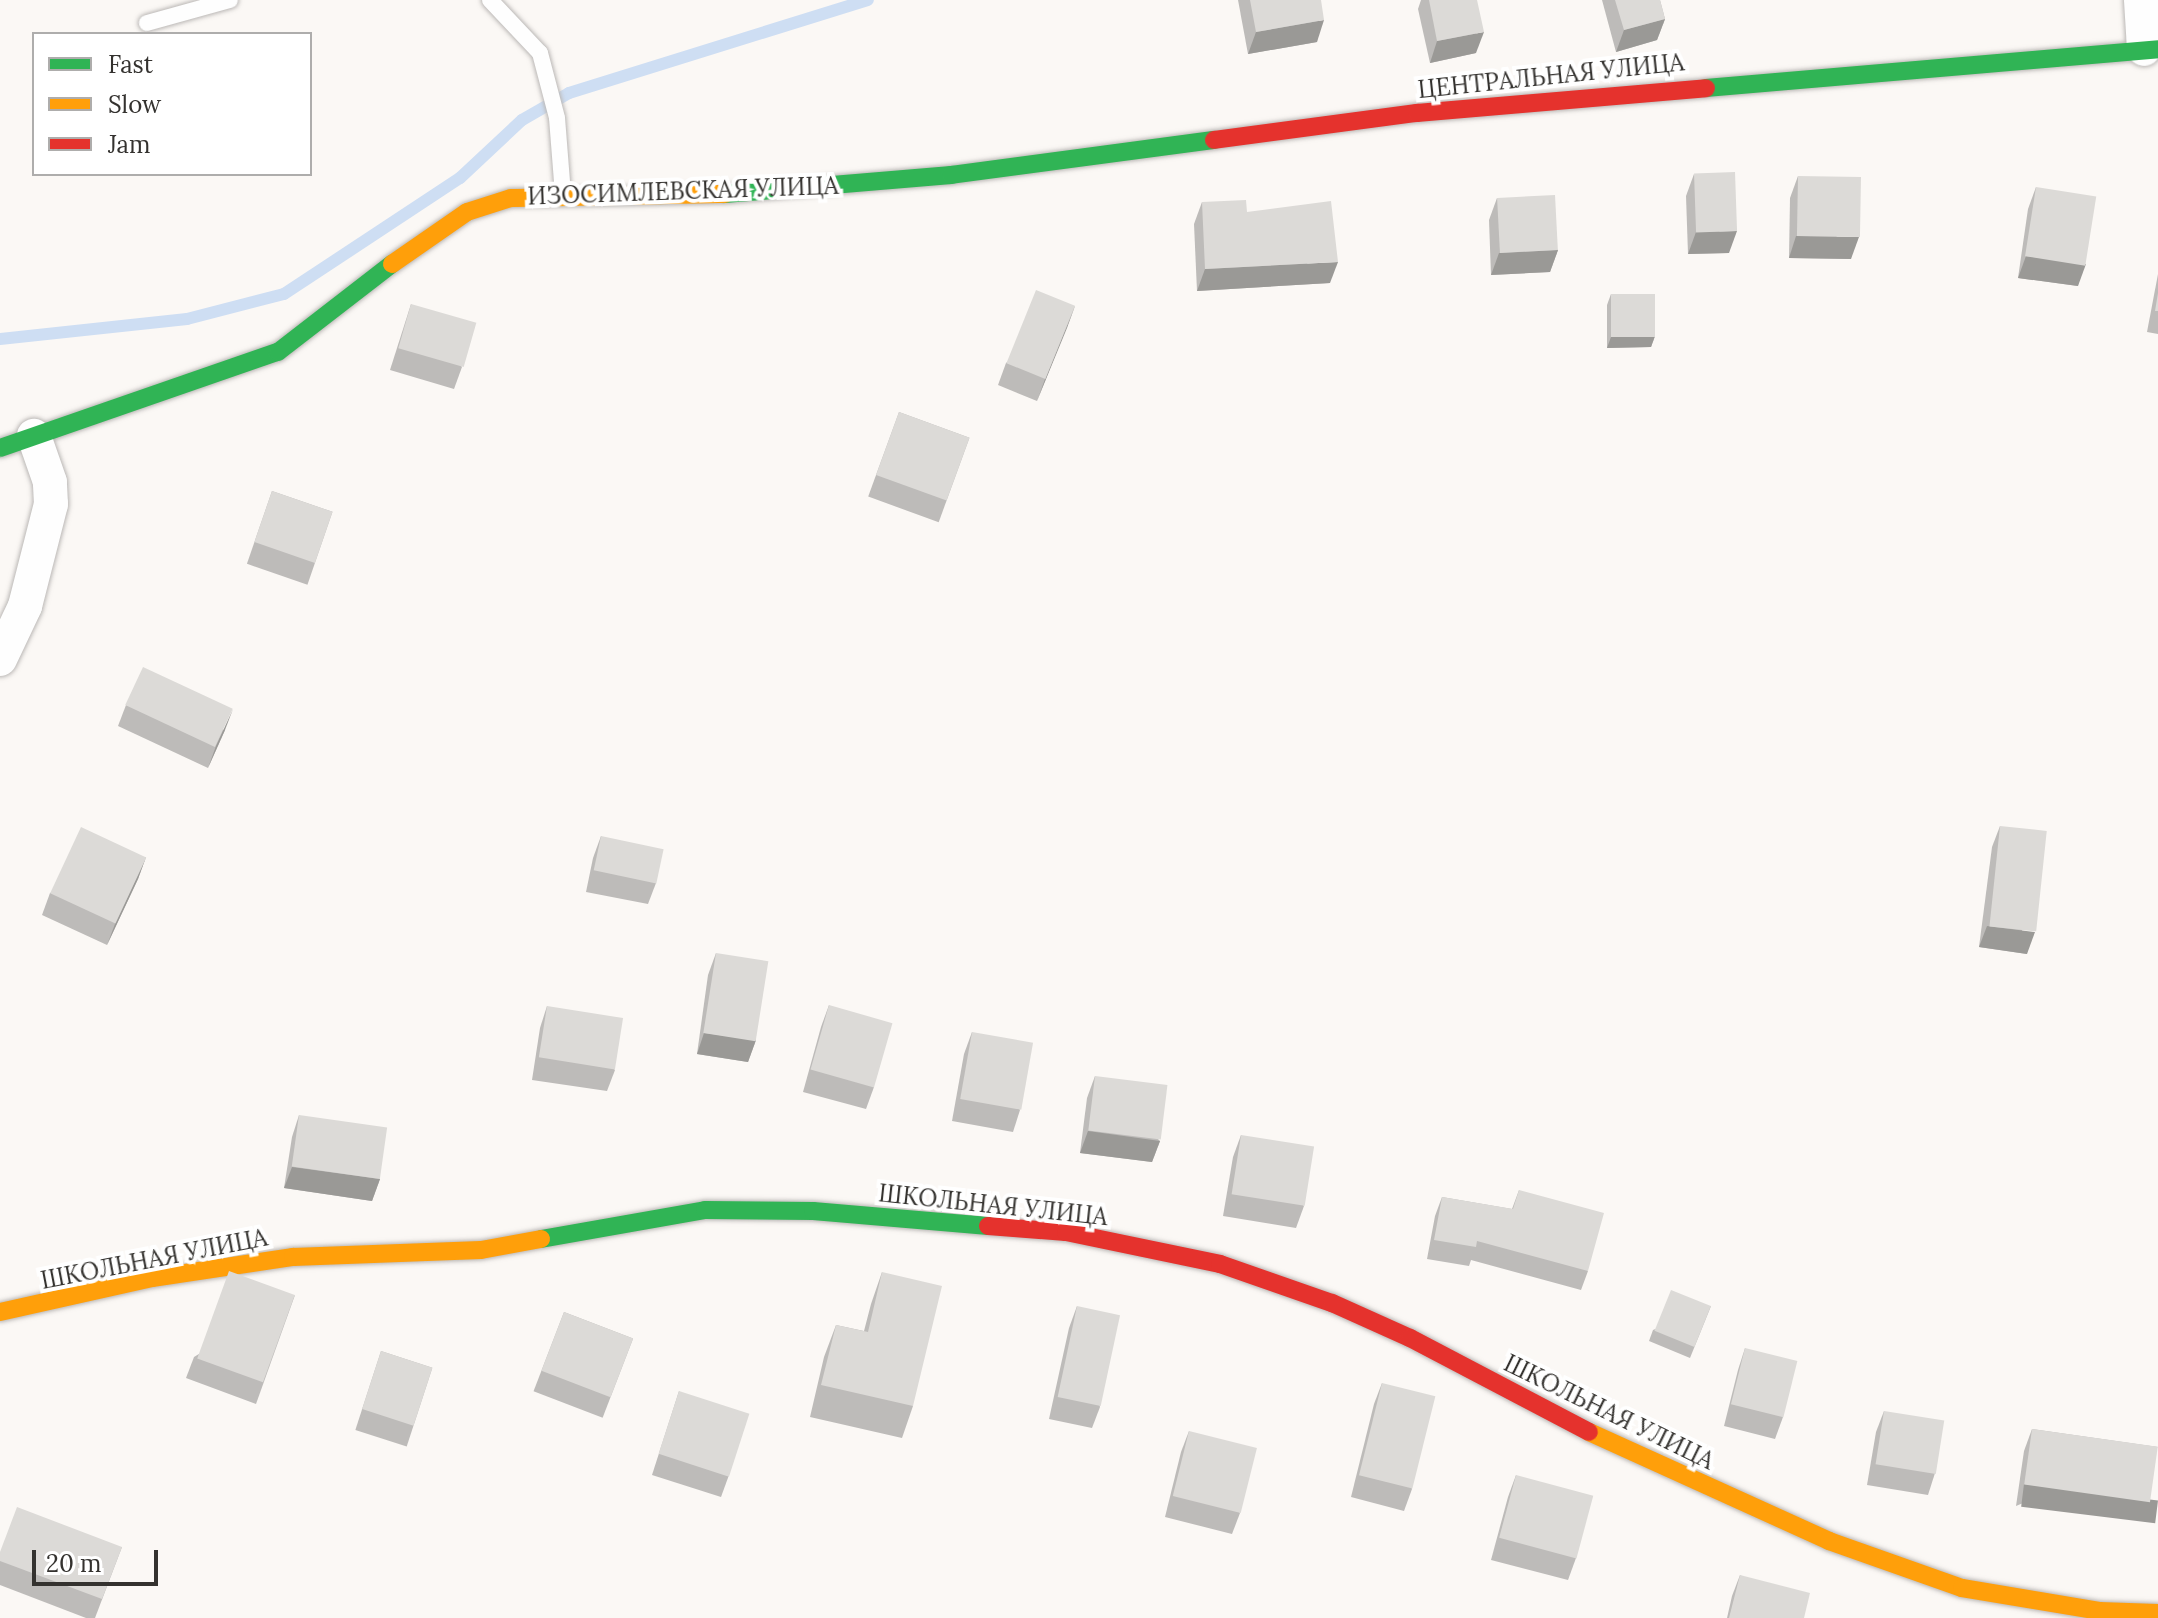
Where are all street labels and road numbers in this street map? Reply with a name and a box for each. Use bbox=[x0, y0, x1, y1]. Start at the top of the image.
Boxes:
street label: ЦЕНТРАЛЬНАЯ УЛИЦА bbox=[1416, 48, 1686, 104]
street label: ИЗОСИМЛЕВСКАЯ УЛИЦА bbox=[527, 171, 839, 211]
street label: ШКОЛЬНАЯ УЛИЦА bbox=[877, 1179, 1109, 1231]
street label: ШКОЛЬНАЯ УЛИЦА bbox=[38, 1223, 270, 1295]
street label: ШКОЛЬНАЯ УЛИЦА bbox=[1499, 1349, 1719, 1475]

